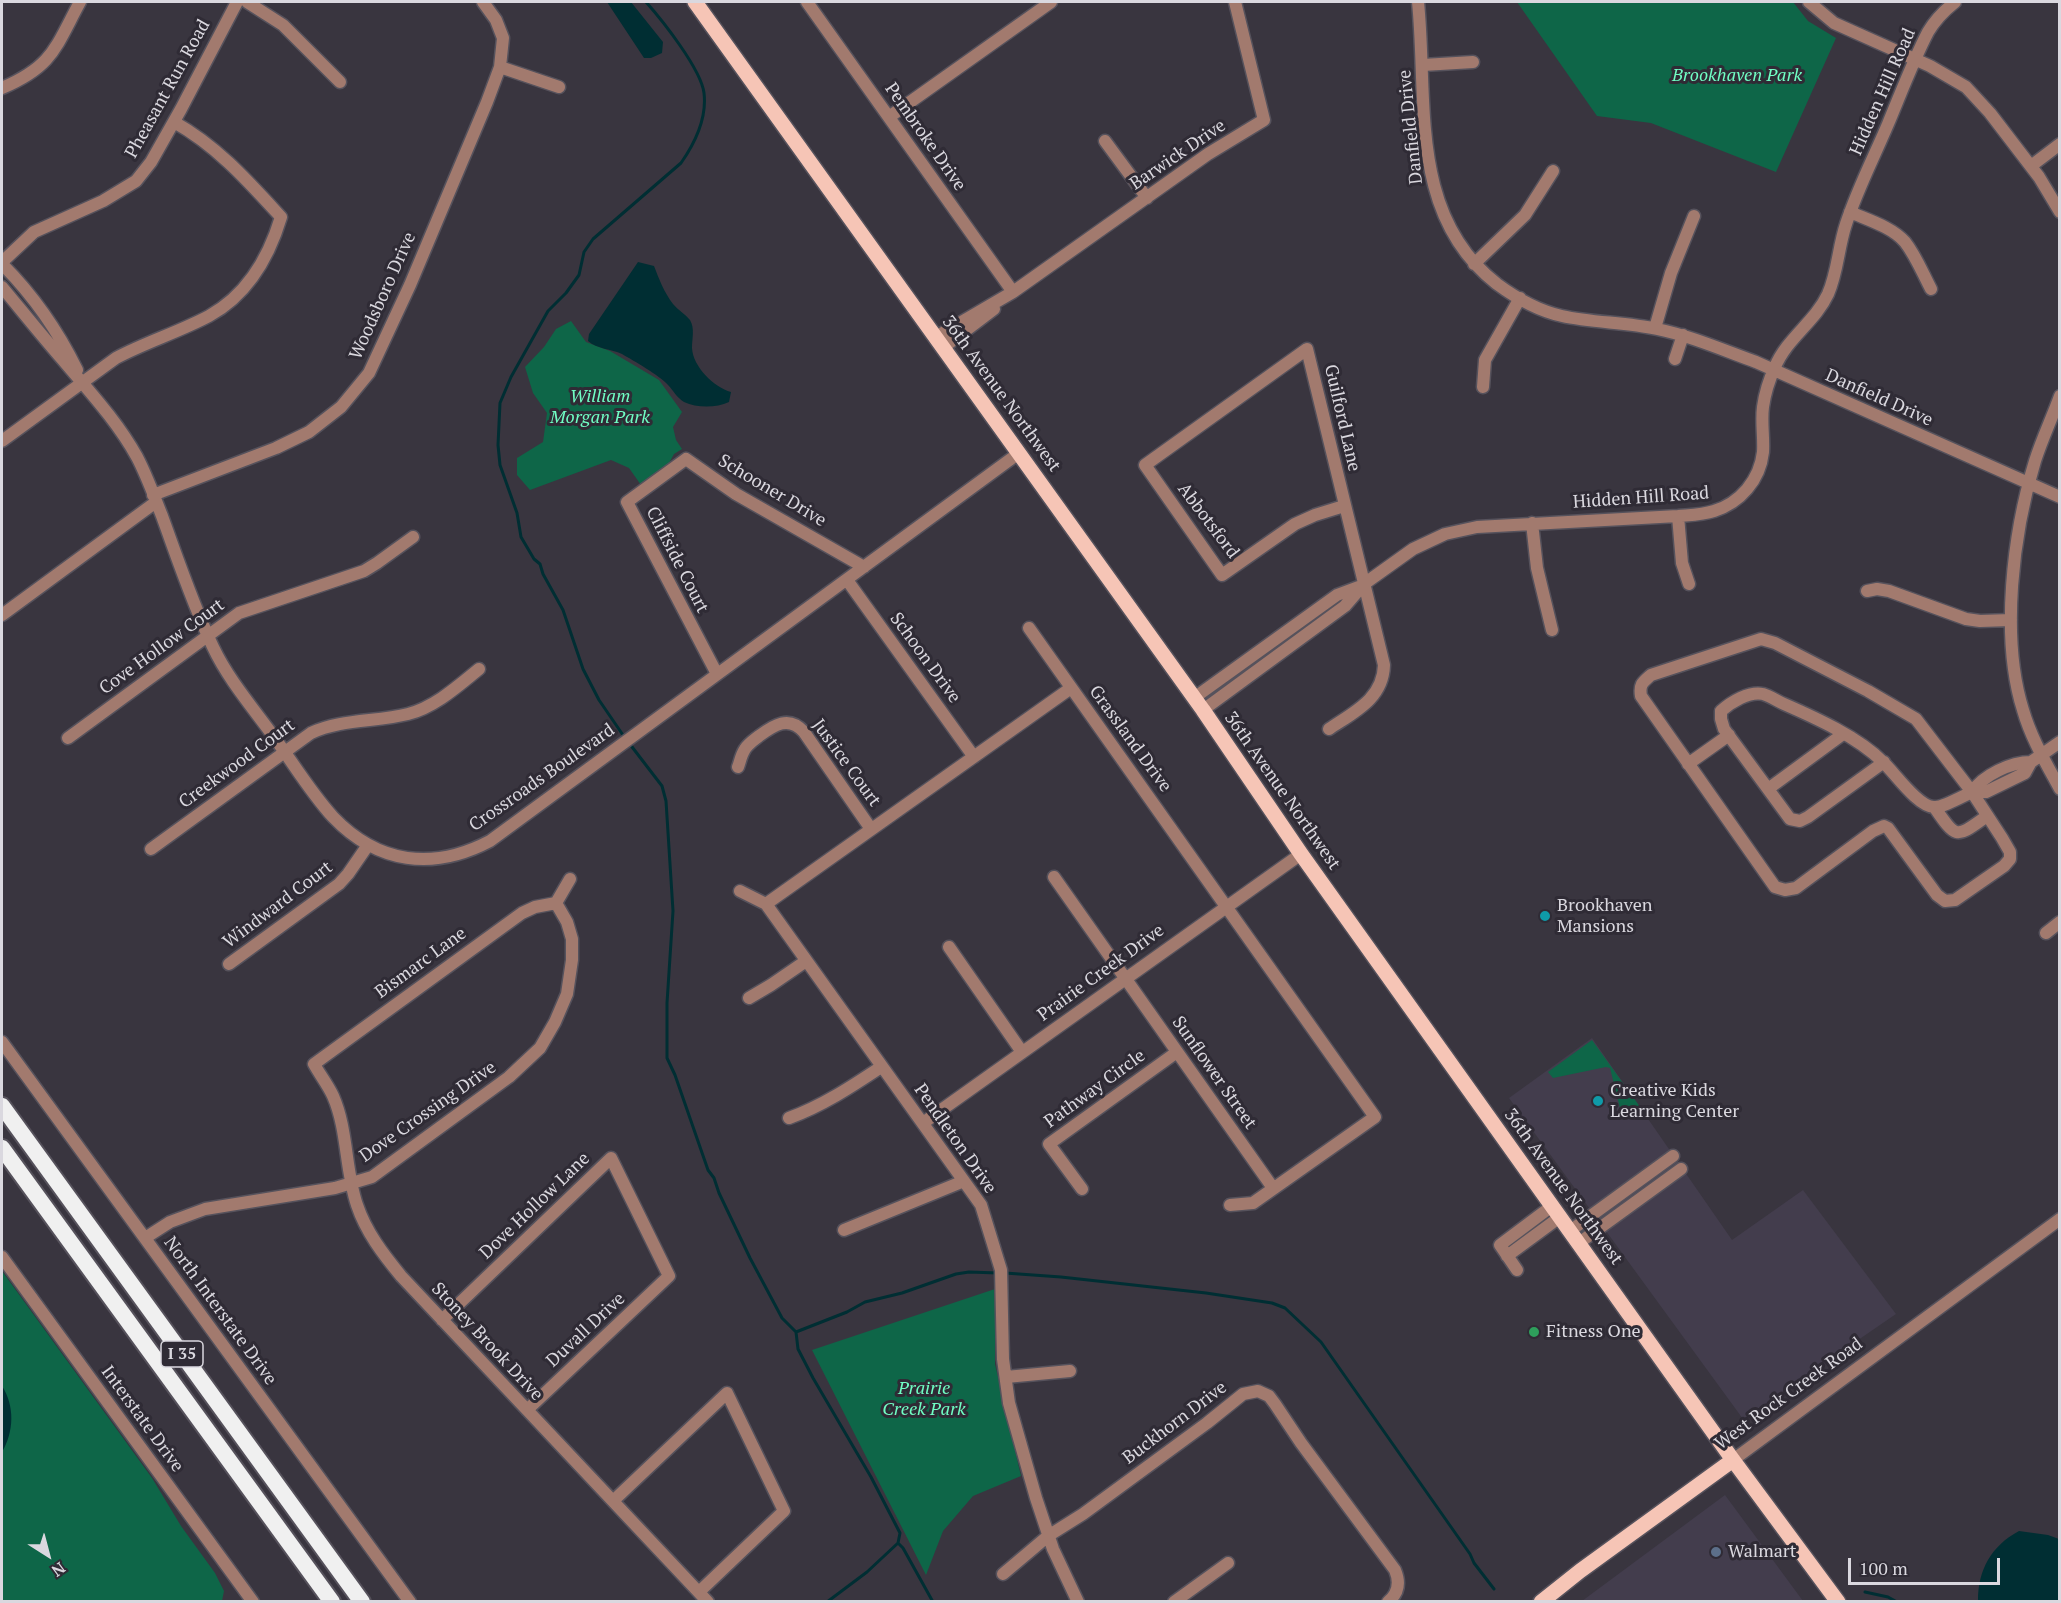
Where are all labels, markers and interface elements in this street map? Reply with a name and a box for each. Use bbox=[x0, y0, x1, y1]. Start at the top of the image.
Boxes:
street label: Pheasant Run Road bbox=[121, 16, 215, 162]
street label: Hidden Hill Road bbox=[1845, 25, 1921, 159]
park label: Brookhaven Park bbox=[1672, 65, 1802, 87]
street label: Danfield Drive bbox=[1394, 69, 1428, 185]
street label: Pembroke Drive bbox=[880, 79, 970, 195]
street label: Barwick Drive bbox=[1126, 115, 1230, 195]
street label: Woodsboro Drive bbox=[345, 229, 421, 363]
street label: 36th Avenue Northwest bbox=[937, 312, 1065, 476]
street label: Guilford Lane bbox=[1319, 362, 1365, 474]
street label: Danfield Drive bbox=[1822, 365, 1936, 431]
park label: William Morgan Park bbox=[550, 386, 650, 428]
street label: Schooner Drive bbox=[714, 450, 830, 532]
street label: Abbotsford bbox=[1173, 479, 1243, 563]
street label: Hidden Hill Road bbox=[1572, 482, 1710, 514]
street label: Cliffside Court bbox=[641, 503, 713, 617]
street label: Cove Hollow Court bbox=[95, 594, 229, 700]
street label: Schoon Drive bbox=[885, 609, 965, 707]
street label: Grassland Drive bbox=[1084, 681, 1176, 797]
street label: 36th Avenue Northwest bbox=[1219, 708, 1345, 874]
street label: Creekwood Court bbox=[175, 715, 299, 813]
street label: Justice Court bbox=[807, 715, 885, 811]
street label: Crossroads Boulevard bbox=[465, 720, 619, 836]
street label: Windward Court bbox=[219, 857, 337, 953]
place label: Brookhaven Mansions bbox=[1557, 895, 1652, 938]
marker: Brookhaven Mansions bbox=[1538, 909, 1552, 923]
street label: Prairie Creek Drive bbox=[1034, 920, 1168, 1026]
street label: Bismarc Lane bbox=[371, 923, 471, 1003]
street label: Sunflower Street bbox=[1167, 1012, 1261, 1134]
street label: Pathway Circle bbox=[1040, 1045, 1150, 1133]
street label: Dove Crossing Drive bbox=[356, 1057, 500, 1167]
street label: Pendleton Drive bbox=[909, 1080, 1001, 1198]
place label: Creative Kids Learning Center bbox=[1610, 1080, 1739, 1122]
marker: Creative Kids Learning Center bbox=[1591, 1094, 1605, 1108]
street label: 36th Avenue Northwest bbox=[1499, 1105, 1627, 1269]
street label: Dove Hollow Lane bbox=[476, 1148, 594, 1264]
street label: North Interstate Drive bbox=[159, 1233, 281, 1389]
street label: Stoney Brook Drive bbox=[427, 1278, 547, 1406]
street label: Duvall Drive bbox=[542, 1288, 630, 1372]
place label: Fitness One bbox=[1546, 1321, 1641, 1343]
marker: Fitness One bbox=[1527, 1325, 1541, 1339]
street label: West Rock Creek Road bbox=[1711, 1333, 1867, 1455]
road number: I 35 bbox=[161, 1341, 203, 1367]
street label: Interstate Drive bbox=[96, 1362, 188, 1476]
street label: Buckhorn Drive bbox=[1119, 1377, 1231, 1469]
park label: Prairie Creek Park bbox=[882, 1378, 966, 1420]
north arrow bbox=[18, 1525, 78, 1585]
place label: Walmart bbox=[1728, 1541, 1796, 1563]
marker: Walmart bbox=[1709, 1545, 1723, 1559]
scale bar bbox=[1851, 1546, 2002, 1584]
text: 100 m bbox=[1859, 1556, 1908, 1580]
text: N bbox=[47, 1557, 70, 1582]

